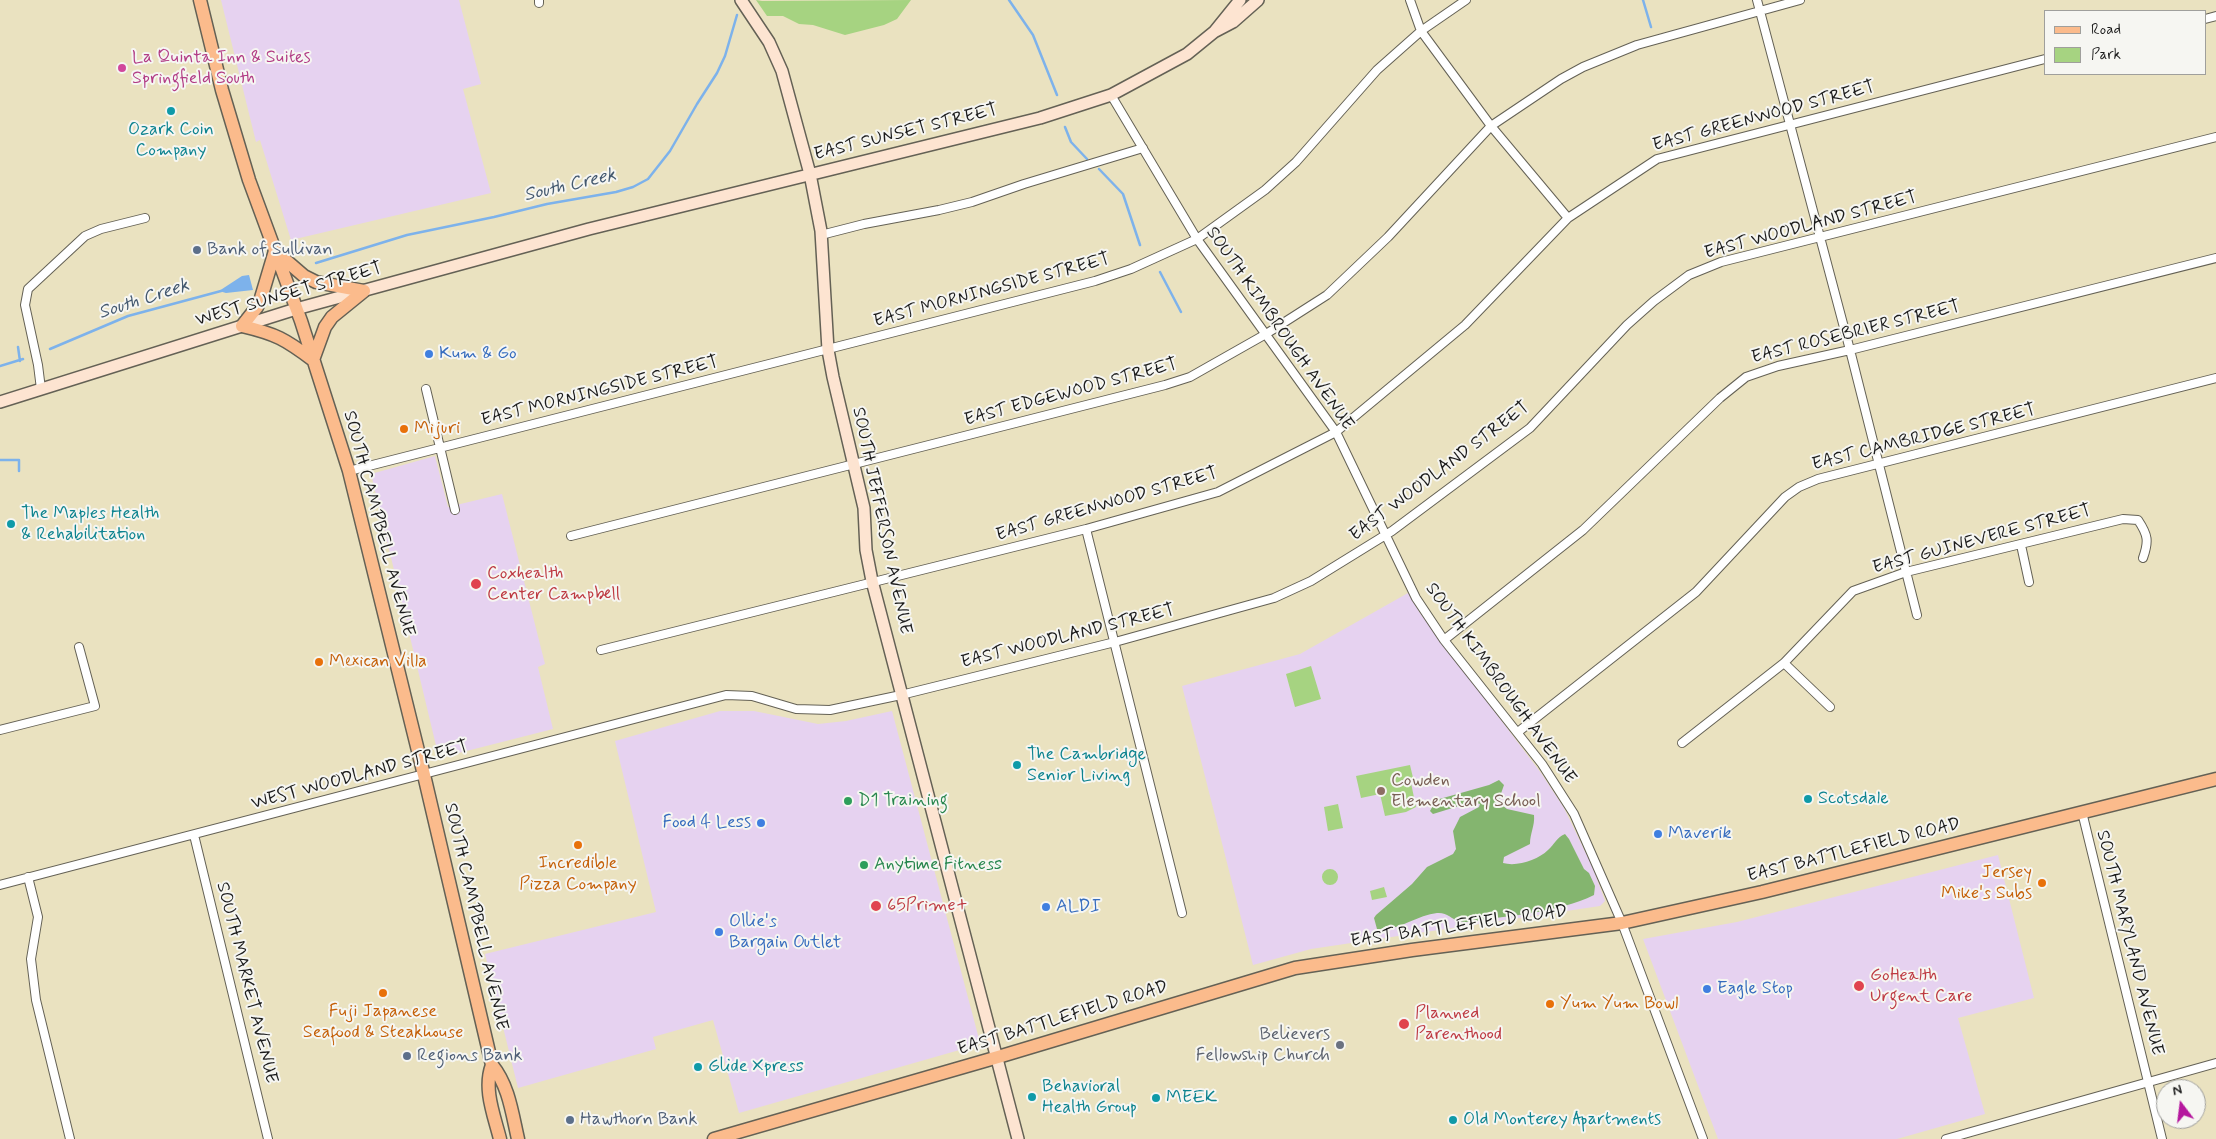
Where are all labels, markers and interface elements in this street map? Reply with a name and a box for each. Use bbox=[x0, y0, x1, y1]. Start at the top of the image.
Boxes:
legend bbox=[2044, 10, 2206, 75]
text: Road bbox=[2091, 20, 2121, 40]
text: Park bbox=[2091, 45, 2121, 65]
place label: La Quinta Inn & Suites Springfield South bbox=[132, 47, 311, 90]
marker: La Quinta Inn & Suites Springfield South bbox=[116, 62, 128, 74]
street label: EAST GREENWOOD STREET bbox=[1650, 77, 1878, 157]
street label: EAST SUNSET STREET bbox=[812, 100, 1000, 166]
marker: Ozark Coin Company bbox=[165, 105, 177, 117]
place label: Ozark Coin Company bbox=[128, 119, 214, 162]
water label: South Creek bbox=[522, 164, 618, 208]
street label: EAST WOODLAND STREET bbox=[1702, 187, 1920, 265]
street label: SOUTH KIMBROUGH AVENUE bbox=[1200, 223, 1358, 435]
place label: Bank of Sullivan bbox=[207, 239, 333, 261]
marker: Bank of Sullivan bbox=[191, 244, 203, 256]
street label: EAST MORNINGSIDE STREET bbox=[872, 249, 1112, 333]
street label: WEST SUNSET STREET bbox=[193, 258, 385, 332]
water label: South Creek bbox=[96, 275, 192, 325]
street label: EAST ROSEBRIER STREET bbox=[1749, 297, 1963, 369]
place label: Kum & Go bbox=[439, 343, 517, 365]
marker: Kum & Go bbox=[423, 348, 435, 360]
street label: EAST MORNINGSIDE STREET bbox=[479, 352, 721, 432]
street label: EAST EDGEWOOD STREET bbox=[962, 354, 1180, 432]
street label: EAST WOODLAND STREET bbox=[1346, 397, 1534, 547]
street label: EAST CAMBRIDGE STREET bbox=[1810, 400, 2038, 476]
street label: SOUTH JEFFERSON AVENUE bbox=[846, 405, 916, 637]
street label: SOUTH CAMPBELL AVENUE bbox=[337, 409, 419, 639]
place label: Mijuri bbox=[414, 418, 460, 440]
marker: Mijuri bbox=[398, 423, 410, 435]
street label: EAST GREENWOOD STREET bbox=[994, 463, 1220, 547]
street label: EAST GUINEVERE STREET bbox=[1870, 500, 2094, 580]
place label: The Maples Health & Rehabilitation bbox=[21, 503, 159, 546]
marker: The Maples Health & Rehabilitation bbox=[5, 518, 17, 530]
place label: Coxhealth Center Campbell bbox=[487, 563, 620, 606]
marker: Coxhealth Center Campbell bbox=[469, 577, 483, 591]
street label: SOUTH KIMBROUGH AVENUE bbox=[1420, 579, 1580, 789]
street label: EAST WOODLAND STREET bbox=[959, 600, 1177, 674]
place label: Mexican Villa bbox=[329, 651, 427, 673]
marker: Mexican Villa bbox=[313, 656, 325, 668]
street label: WEST WOODLAND STREET bbox=[249, 737, 471, 815]
place label: The Cambridge Senior Living bbox=[1027, 744, 1146, 786]
marker: The Cambridge Senior Living bbox=[1011, 759, 1023, 771]
place label: Cowden Elementary School bbox=[1391, 770, 1541, 812]
marker: Cowden Elementary School bbox=[1375, 785, 1387, 797]
place label: Scotsdale bbox=[1818, 788, 1889, 810]
place label: D1 Training bbox=[858, 790, 948, 812]
marker: Scotsdale bbox=[1802, 793, 1814, 805]
marker: D1 Training bbox=[842, 795, 854, 807]
street label: SOUTH CAMPBELL AVENUE bbox=[438, 801, 512, 1033]
place label: Food 4 Less bbox=[663, 812, 751, 834]
street label: EAST BATTLEFIELD ROAD bbox=[1745, 814, 1963, 888]
marker: Food 4 Less bbox=[755, 817, 767, 829]
place label: Maverik bbox=[1668, 823, 1732, 845]
marker: Maverik bbox=[1652, 828, 1664, 840]
street label: SOUTH MARYLAND AVENUE bbox=[2091, 828, 2167, 1058]
marker: Incredible Pizza Company bbox=[572, 839, 584, 851]
place label: Incredible Pizza Company bbox=[519, 853, 637, 896]
place label: Anytime Fitness bbox=[874, 854, 1002, 876]
marker: Anytime Fitness bbox=[858, 859, 870, 871]
place label: Jersey Mike's Subs bbox=[1941, 862, 2032, 904]
marker: Jersey Mike's Subs bbox=[2036, 877, 2048, 889]
street label: SOUTH MARKET AVENUE bbox=[211, 880, 281, 1086]
place label: 65Prime+ bbox=[887, 895, 968, 917]
place label: ALDI bbox=[1056, 896, 1101, 918]
marker: 65Prime+ bbox=[869, 899, 883, 913]
marker: ALDI bbox=[1040, 901, 1052, 913]
street label: EAST BATTLEFIELD ROAD bbox=[1349, 901, 1569, 953]
place label: Ollie's Bargain Outlet bbox=[729, 911, 841, 954]
marker: Ollie's Bargain Outlet bbox=[713, 926, 725, 938]
place label: GoHealth Urgent Care bbox=[1870, 965, 1972, 1008]
street label: EAST BATTLEFIELD ROAD bbox=[955, 977, 1171, 1061]
place label: Eagle Stop bbox=[1717, 978, 1793, 1000]
marker: GoHealth Urgent Care bbox=[1852, 979, 1866, 993]
marker: Eagle Stop bbox=[1701, 983, 1713, 995]
marker: Fuji Japanese Seafood & Steakhouse bbox=[377, 987, 389, 999]
place label: Yum Yum Bowl bbox=[1560, 993, 1678, 1015]
marker: Yum Yum Bowl bbox=[1544, 998, 1556, 1010]
place label: Fuji Japanese Seafood & Steakhouse bbox=[303, 1001, 463, 1044]
place label: Planned Parenthood bbox=[1415, 1003, 1502, 1046]
marker: Planned Parenthood bbox=[1397, 1017, 1411, 1031]
place label: Believers Fellowship Church bbox=[1196, 1024, 1330, 1066]
marker: Believers Fellowship Church bbox=[1334, 1039, 1346, 1051]
place label: Regions Bank bbox=[417, 1045, 523, 1067]
marker: Regions Bank bbox=[401, 1050, 413, 1062]
place label: Glide Xpress bbox=[708, 1056, 804, 1078]
marker: Glide Xpress bbox=[692, 1061, 704, 1073]
place label: Behavioral Health Group bbox=[1042, 1076, 1137, 1118]
north arrow bbox=[2156, 1079, 2206, 1129]
text: N bbox=[2171, 1081, 2184, 1100]
place label: MEEK bbox=[1166, 1087, 1217, 1109]
marker: Behavioral Health Group bbox=[1026, 1091, 1038, 1103]
marker: MEEK bbox=[1150, 1092, 1162, 1104]
place label: Hawthorn Bank bbox=[580, 1109, 697, 1131]
place label: Old Monterey Apartments bbox=[1463, 1109, 1661, 1131]
marker: Hawthorn Bank bbox=[564, 1114, 576, 1126]
marker: Old Monterey Apartments bbox=[1447, 1114, 1459, 1126]

